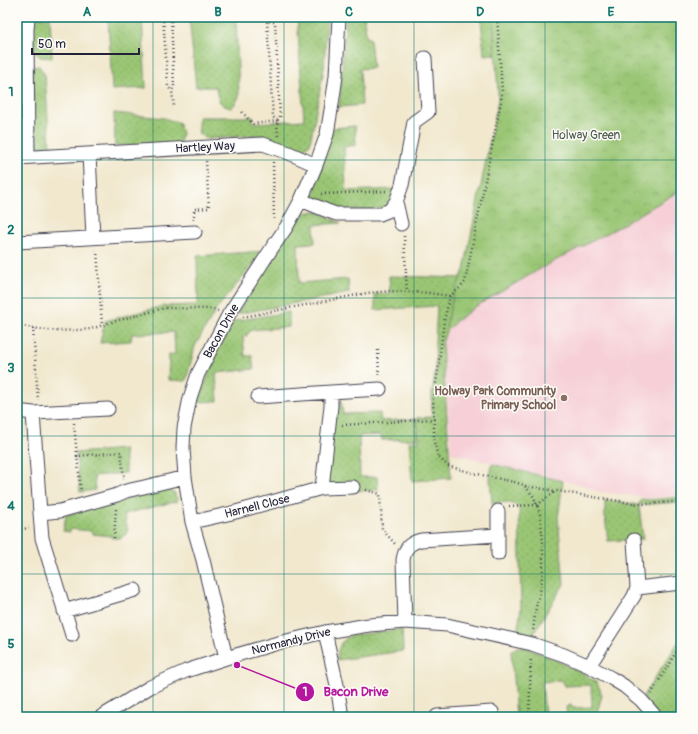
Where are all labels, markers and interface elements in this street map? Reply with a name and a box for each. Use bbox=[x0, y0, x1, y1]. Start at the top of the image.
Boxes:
text: A bbox=[83, 4, 92, 20]
text: B bbox=[214, 4, 222, 20]
text: C bbox=[345, 4, 353, 20]
text: D bbox=[476, 4, 484, 20]
text: E bbox=[608, 4, 615, 20]
scale bar bbox=[32, 30, 139, 56]
text: 50 m bbox=[38, 37, 66, 52]
text: 1 bbox=[8, 84, 14, 100]
park label: Holway Green bbox=[552, 128, 621, 143]
street label: Hartley Way bbox=[175, 138, 235, 157]
text: 2 bbox=[7, 222, 15, 238]
street label: Bacon Drive bbox=[200, 301, 243, 361]
text: 3 bbox=[7, 360, 15, 376]
place label: Holway Park Community Primary School bbox=[434, 384, 557, 413]
marker: Holway Park Community Primary School bbox=[559, 393, 569, 403]
street label: Harnell Close bbox=[223, 491, 291, 522]
text: 4 bbox=[7, 498, 15, 514]
street label: Normandy Drive bbox=[250, 624, 332, 659]
text: 5 bbox=[7, 636, 15, 652]
callout: Bacon Drive bbox=[295, 679, 396, 704]
text: Bacon Drive bbox=[324, 684, 389, 700]
text: 1 bbox=[303, 685, 307, 700]

